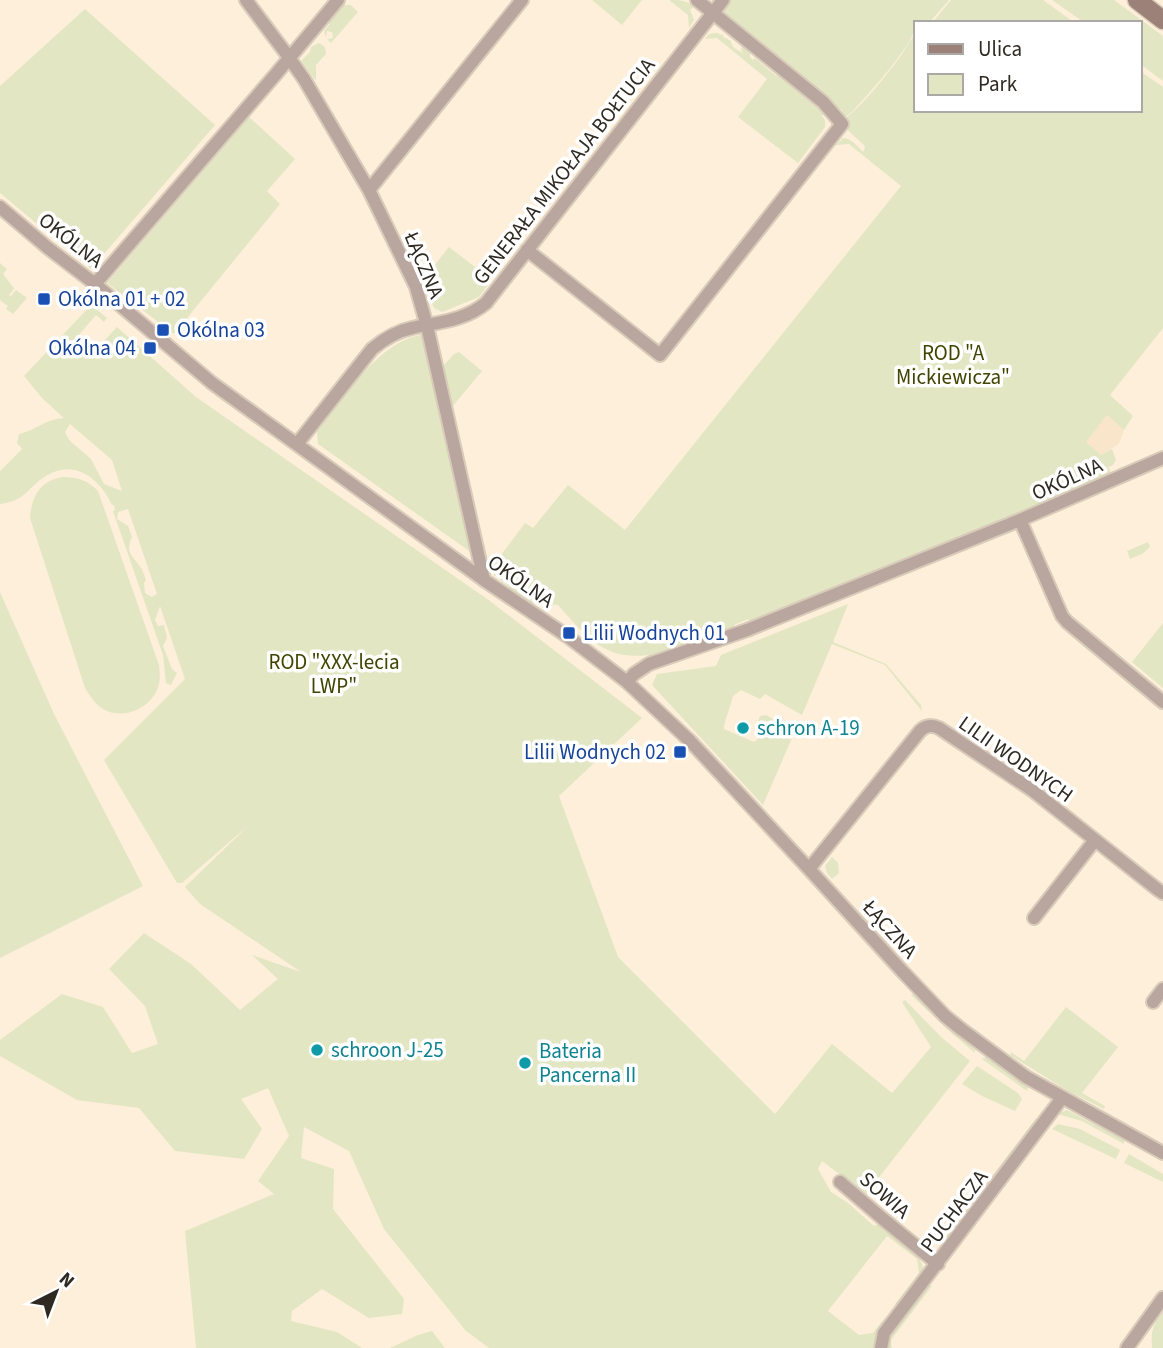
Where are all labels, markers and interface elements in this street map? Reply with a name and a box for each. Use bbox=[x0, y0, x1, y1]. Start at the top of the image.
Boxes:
legend bbox=[914, 21, 1142, 112]
text: Ulica bbox=[978, 34, 1022, 64]
street label: GENERAŁA MIKOŁAJA BOŁTUCIA bbox=[466, 51, 662, 291]
text: Park bbox=[978, 69, 1018, 99]
street label: OKÓLNA bbox=[32, 205, 110, 275]
street label: ŁĄCZNA bbox=[396, 226, 452, 304]
place label: Okólna 01 + 02 bbox=[58, 284, 186, 314]
marker: Okólna 01 + 02 bbox=[36, 291, 52, 307]
place label: Okólna 03 bbox=[177, 315, 265, 345]
marker: Okólna 03 bbox=[155, 322, 171, 338]
place label: Okólna 04 bbox=[48, 333, 136, 363]
park label: ROD "A Mickiewicza" bbox=[896, 338, 1010, 392]
marker: Okólna 04 bbox=[142, 340, 158, 356]
street label: OKÓLNA bbox=[1027, 450, 1108, 508]
street label: OKÓLNA bbox=[482, 547, 561, 615]
place label: Lilii Wodnych 01 bbox=[583, 618, 725, 648]
marker: Lilii Wodnych 01 bbox=[561, 625, 577, 641]
park label: ROD "XXX-lecia LWP" bbox=[268, 647, 400, 701]
street label: LILII WODNYCH bbox=[953, 708, 1079, 810]
place label: schron A-19 bbox=[757, 713, 860, 743]
marker: schron A-19 bbox=[735, 720, 751, 736]
place label: Lilii Wodnych 02 bbox=[524, 737, 666, 767]
marker: Lilii Wodnych 02 bbox=[672, 744, 688, 760]
street label: ŁĄCZNA bbox=[855, 892, 925, 965]
place label: schroon J-25 bbox=[331, 1035, 444, 1065]
place label: Bateria Pancerna II bbox=[539, 1036, 636, 1090]
marker: schroon J-25 bbox=[309, 1042, 325, 1058]
marker: Bateria Pancerna II bbox=[517, 1055, 533, 1071]
street label: PUCHACZA bbox=[913, 1163, 995, 1259]
street label: SOWIA bbox=[853, 1164, 917, 1226]
north arrow bbox=[21, 1257, 91, 1327]
text: N bbox=[53, 1266, 80, 1295]

